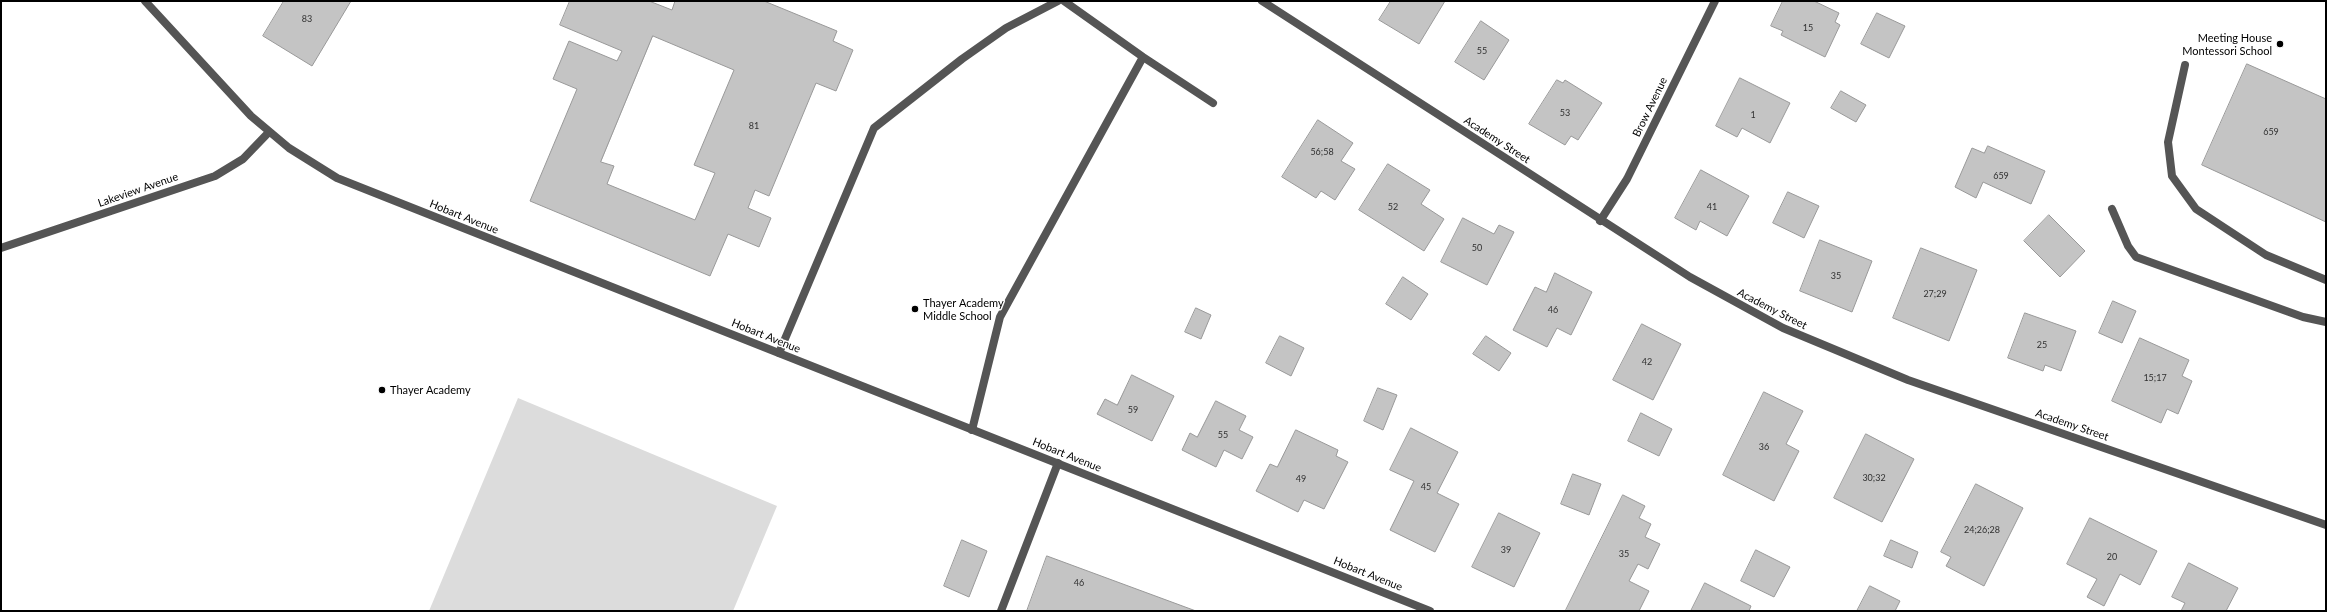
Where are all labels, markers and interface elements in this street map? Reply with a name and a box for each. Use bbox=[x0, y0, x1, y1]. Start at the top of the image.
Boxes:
house number: 83 bbox=[302, 14, 312, 24]
house number: 15 bbox=[1803, 23, 1813, 33]
place label: Meeting House Montessori School bbox=[2182, 31, 2272, 57]
marker: Meeting House Montessori School bbox=[2275, 39, 2285, 49]
house number: 55 bbox=[1477, 46, 1487, 56]
street label: Brow Avenue bbox=[1630, 75, 1670, 139]
house number: 53 bbox=[1560, 108, 1570, 118]
house number: 1 bbox=[1750, 110, 1756, 120]
street label: Academy Street bbox=[1461, 114, 1533, 166]
house number: 81 bbox=[749, 121, 759, 131]
house number: 659 bbox=[2263, 127, 2279, 137]
house number: 56;58 bbox=[1310, 147, 1334, 157]
street label: Lakeview Avenue bbox=[96, 170, 180, 210]
house number: 659 bbox=[1993, 171, 2009, 181]
street label: Hobart Avenue bbox=[428, 197, 500, 237]
house number: 52 bbox=[1388, 202, 1398, 212]
house number: 41 bbox=[1707, 202, 1717, 212]
house number: 50 bbox=[1472, 243, 1482, 253]
house number: 35 bbox=[1831, 271, 1841, 281]
street label: Academy Street bbox=[1735, 286, 1809, 332]
house number: 27;29 bbox=[1923, 289, 1947, 299]
place label: Thayer Academy Middle School bbox=[923, 296, 1004, 322]
marker: Thayer Academy Middle School bbox=[910, 304, 920, 314]
house number: 46 bbox=[1548, 305, 1558, 315]
street label: Hobart Avenue bbox=[730, 316, 802, 356]
house number: 25 bbox=[2037, 340, 2047, 350]
house number: 42 bbox=[1642, 357, 1652, 367]
house number: 15;17 bbox=[2143, 373, 2167, 383]
place label: Thayer Academy bbox=[390, 383, 471, 397]
marker: Thayer Academy bbox=[377, 385, 387, 395]
house number: 59 bbox=[1128, 405, 1138, 415]
street label: Academy Street bbox=[2034, 406, 2110, 444]
house number: 55 bbox=[1218, 430, 1228, 440]
street label: Hobart Avenue bbox=[1031, 435, 1103, 475]
house number: 36 bbox=[1759, 442, 1769, 452]
house number: 30;32 bbox=[1862, 473, 1886, 483]
house number: 49 bbox=[1296, 474, 1306, 484]
house number: 45 bbox=[1421, 482, 1431, 492]
house number: 24;26;28 bbox=[1964, 525, 2000, 535]
house number: 39 bbox=[1501, 545, 1511, 555]
house number: 35 bbox=[1619, 549, 1629, 559]
house number: 20 bbox=[2107, 552, 2117, 562]
street label: Hobart Avenue bbox=[1332, 554, 1404, 594]
house number: 46 bbox=[1074, 578, 1084, 588]

